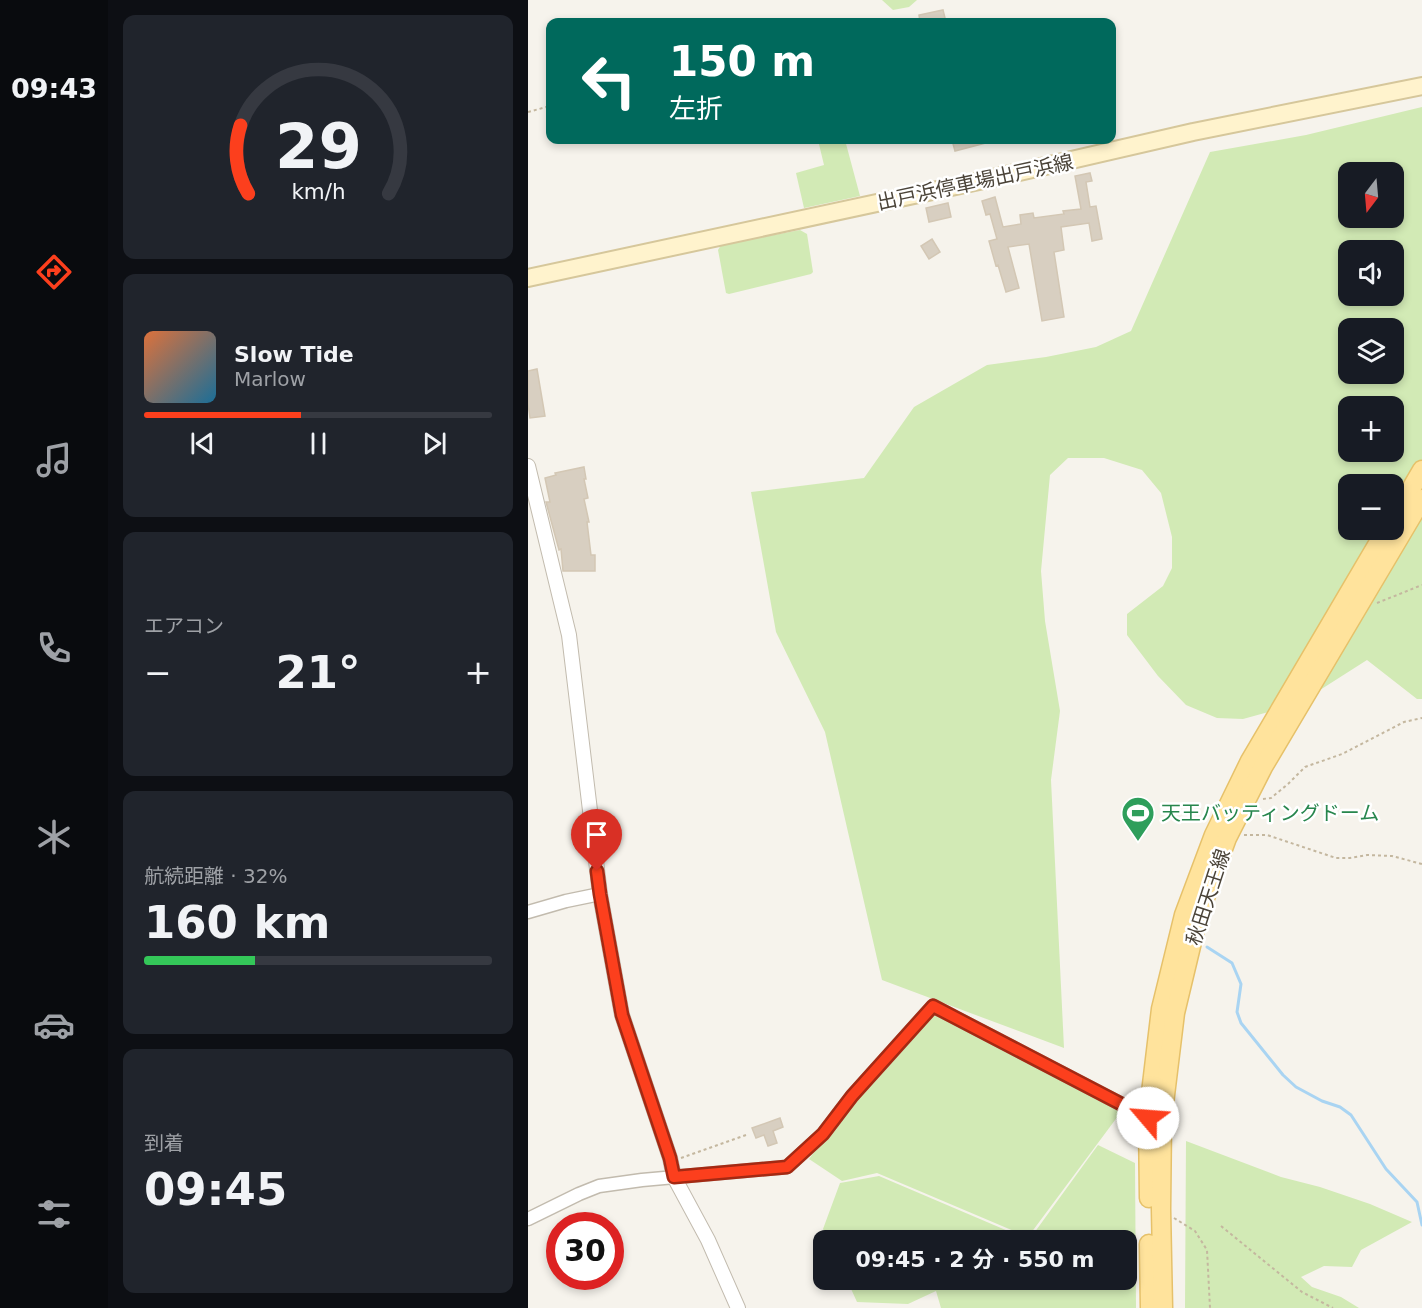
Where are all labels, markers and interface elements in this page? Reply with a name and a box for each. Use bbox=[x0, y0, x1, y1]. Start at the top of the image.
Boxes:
text: 150 m bbox=[669, 37, 815, 86]
icon: left bbox=[570, 42, 648, 120]
text: 09:43 bbox=[11, 73, 97, 104]
text: 左折 bbox=[669, 93, 723, 124]
text: 29 bbox=[275, 110, 361, 183]
street label: 出戸浜停車場出戸浜線 bbox=[875, 149, 1075, 215]
north arrow bbox=[1338, 162, 1404, 228]
map controls bbox=[1338, 162, 1404, 540]
text: km/h bbox=[291, 179, 345, 204]
button: sound bbox=[1338, 240, 1404, 306]
icon: directions bbox=[33, 251, 75, 293]
button: layers bbox=[1338, 318, 1404, 384]
text: Slow Tide bbox=[234, 342, 354, 367]
text: Marlow bbox=[234, 367, 306, 391]
button: + bbox=[1338, 396, 1404, 462]
icon: previous bbox=[186, 427, 219, 460]
icon: pause bbox=[302, 427, 335, 460]
icon: next bbox=[418, 427, 451, 460]
icon: music bbox=[33, 439, 75, 481]
button: − bbox=[1338, 474, 1404, 540]
text: エアコン bbox=[144, 614, 224, 638]
icon: phone bbox=[33, 627, 75, 669]
text: 21° bbox=[275, 646, 361, 699]
text: − bbox=[144, 653, 172, 692]
text: + bbox=[464, 653, 492, 692]
sports icon: 天王バッティングドーム bbox=[1120, 795, 1156, 842]
place label: 天王バッティングドーム bbox=[1161, 801, 1379, 825]
pin bbox=[571, 809, 622, 871]
icon: climate bbox=[33, 816, 75, 858]
icon: arrive bbox=[580, 818, 613, 851]
street label: 秋田天王線 bbox=[1181, 846, 1235, 948]
text: 航続距離 · 32% bbox=[144, 864, 288, 888]
text: 160 km bbox=[144, 896, 330, 949]
icon: car bbox=[33, 1004, 75, 1046]
position arrow bbox=[1116, 1086, 1180, 1150]
text: 到着 bbox=[144, 1131, 184, 1155]
text: 09:45 bbox=[144, 1163, 287, 1216]
icon: filters bbox=[33, 1193, 75, 1235]
speed limit sign: 30 bbox=[546, 1212, 624, 1290]
text: 09:45 · 2 分 · 550 m bbox=[856, 1247, 1094, 1272]

